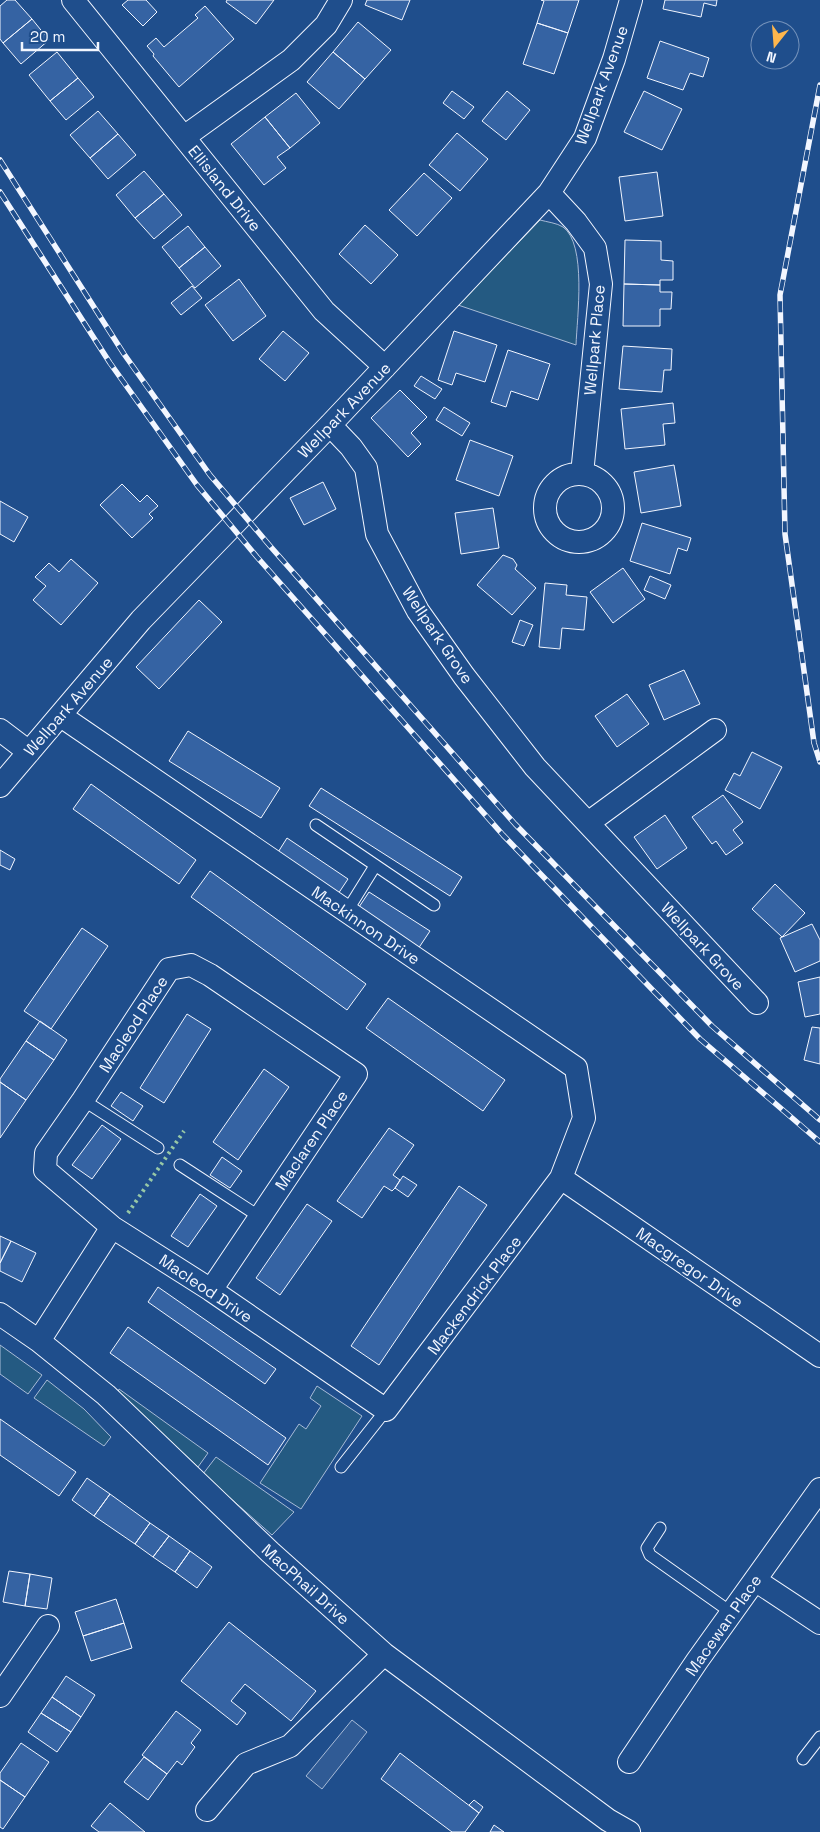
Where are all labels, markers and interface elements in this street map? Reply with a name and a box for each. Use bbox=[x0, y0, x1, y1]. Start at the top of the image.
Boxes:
scale bar bbox=[22, 20, 99, 52]
north arrow bbox=[750, 20, 800, 70]
street label: Wellpark Avenue bbox=[570, 23, 633, 148]
text: 20 m bbox=[30, 27, 65, 46]
text: N bbox=[764, 47, 778, 67]
street label: Ellisland Drive bbox=[183, 141, 266, 236]
street label: Wellpark Place bbox=[579, 284, 610, 396]
street label: Wellpark Avenue bbox=[293, 358, 396, 463]
street label: Wellpark Grove bbox=[397, 583, 478, 688]
street label: Wellpark Avenue bbox=[19, 652, 118, 761]
street label: Mackinnon Drive bbox=[307, 881, 424, 970]
street label: Wellpark Grove bbox=[656, 898, 749, 995]
street label: Macleod Place bbox=[94, 972, 173, 1077]
street label: Maclaren Place bbox=[270, 1086, 353, 1194]
street label: Macgregor Drive bbox=[632, 1223, 748, 1312]
street label: Mackendrick Place bbox=[423, 1231, 526, 1359]
street label: Macleod Drive bbox=[155, 1249, 257, 1327]
street label: MacPhail Drive bbox=[257, 1539, 354, 1629]
street label: Macewan Place bbox=[681, 1570, 766, 1680]

